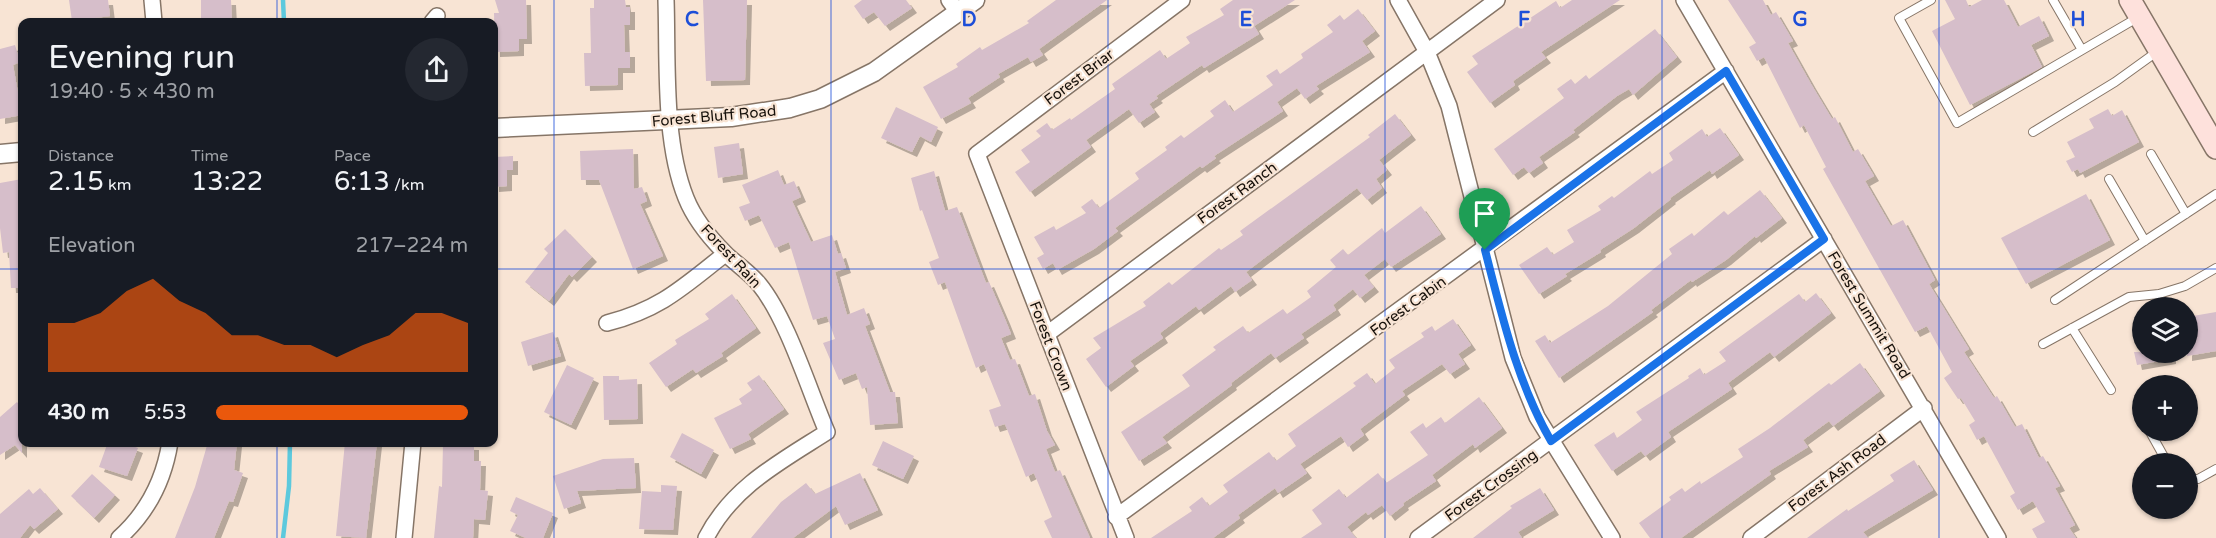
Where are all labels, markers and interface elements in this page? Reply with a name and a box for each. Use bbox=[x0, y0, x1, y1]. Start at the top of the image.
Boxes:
text: C bbox=[685, 8, 699, 32]
text: D bbox=[961, 8, 977, 32]
text: E bbox=[1240, 8, 1253, 32]
text: F bbox=[1518, 8, 1530, 32]
text: G bbox=[1792, 8, 1808, 32]
text: H bbox=[2070, 8, 2086, 32]
text: Evening run bbox=[48, 38, 235, 77]
button: share bbox=[405, 38, 468, 101]
street label: Forest Briar bbox=[1041, 45, 1118, 109]
text: 19:40 · 5 × 430 m bbox=[48, 80, 215, 104]
street label: Forest Bluff Road bbox=[651, 102, 777, 130]
text: Distance bbox=[48, 146, 114, 166]
text: Time bbox=[191, 146, 228, 166]
text: Pace bbox=[334, 146, 371, 166]
street label: Forest Ranch bbox=[1194, 158, 1280, 228]
text: 2.15 bbox=[48, 166, 104, 197]
text: 13:22 bbox=[191, 166, 263, 197]
text: 6:13 bbox=[334, 166, 390, 197]
text: km bbox=[104, 175, 131, 195]
text: /km bbox=[390, 175, 424, 195]
pin bbox=[1459, 188, 1510, 250]
icon: arrive bbox=[1468, 197, 1501, 230]
street label: Forest Rain bbox=[697, 220, 765, 292]
text: Elevation bbox=[48, 234, 135, 258]
text: 217–224 m bbox=[356, 234, 468, 258]
street label: Forest Summit Road bbox=[1824, 248, 1914, 382]
street label: Forest Cabin bbox=[1366, 272, 1450, 340]
map controls bbox=[2132, 297, 2198, 519]
button: layers bbox=[2132, 297, 2198, 363]
street label: Forest Crown bbox=[1026, 299, 1076, 393]
button: + bbox=[2132, 375, 2198, 441]
text: 430 m bbox=[48, 401, 109, 425]
text: 5:53 bbox=[144, 401, 187, 425]
street label: Forest Ash Road bbox=[1785, 430, 1889, 516]
street label: Forest Crossing bbox=[1441, 445, 1541, 525]
button: − bbox=[2132, 453, 2198, 519]

